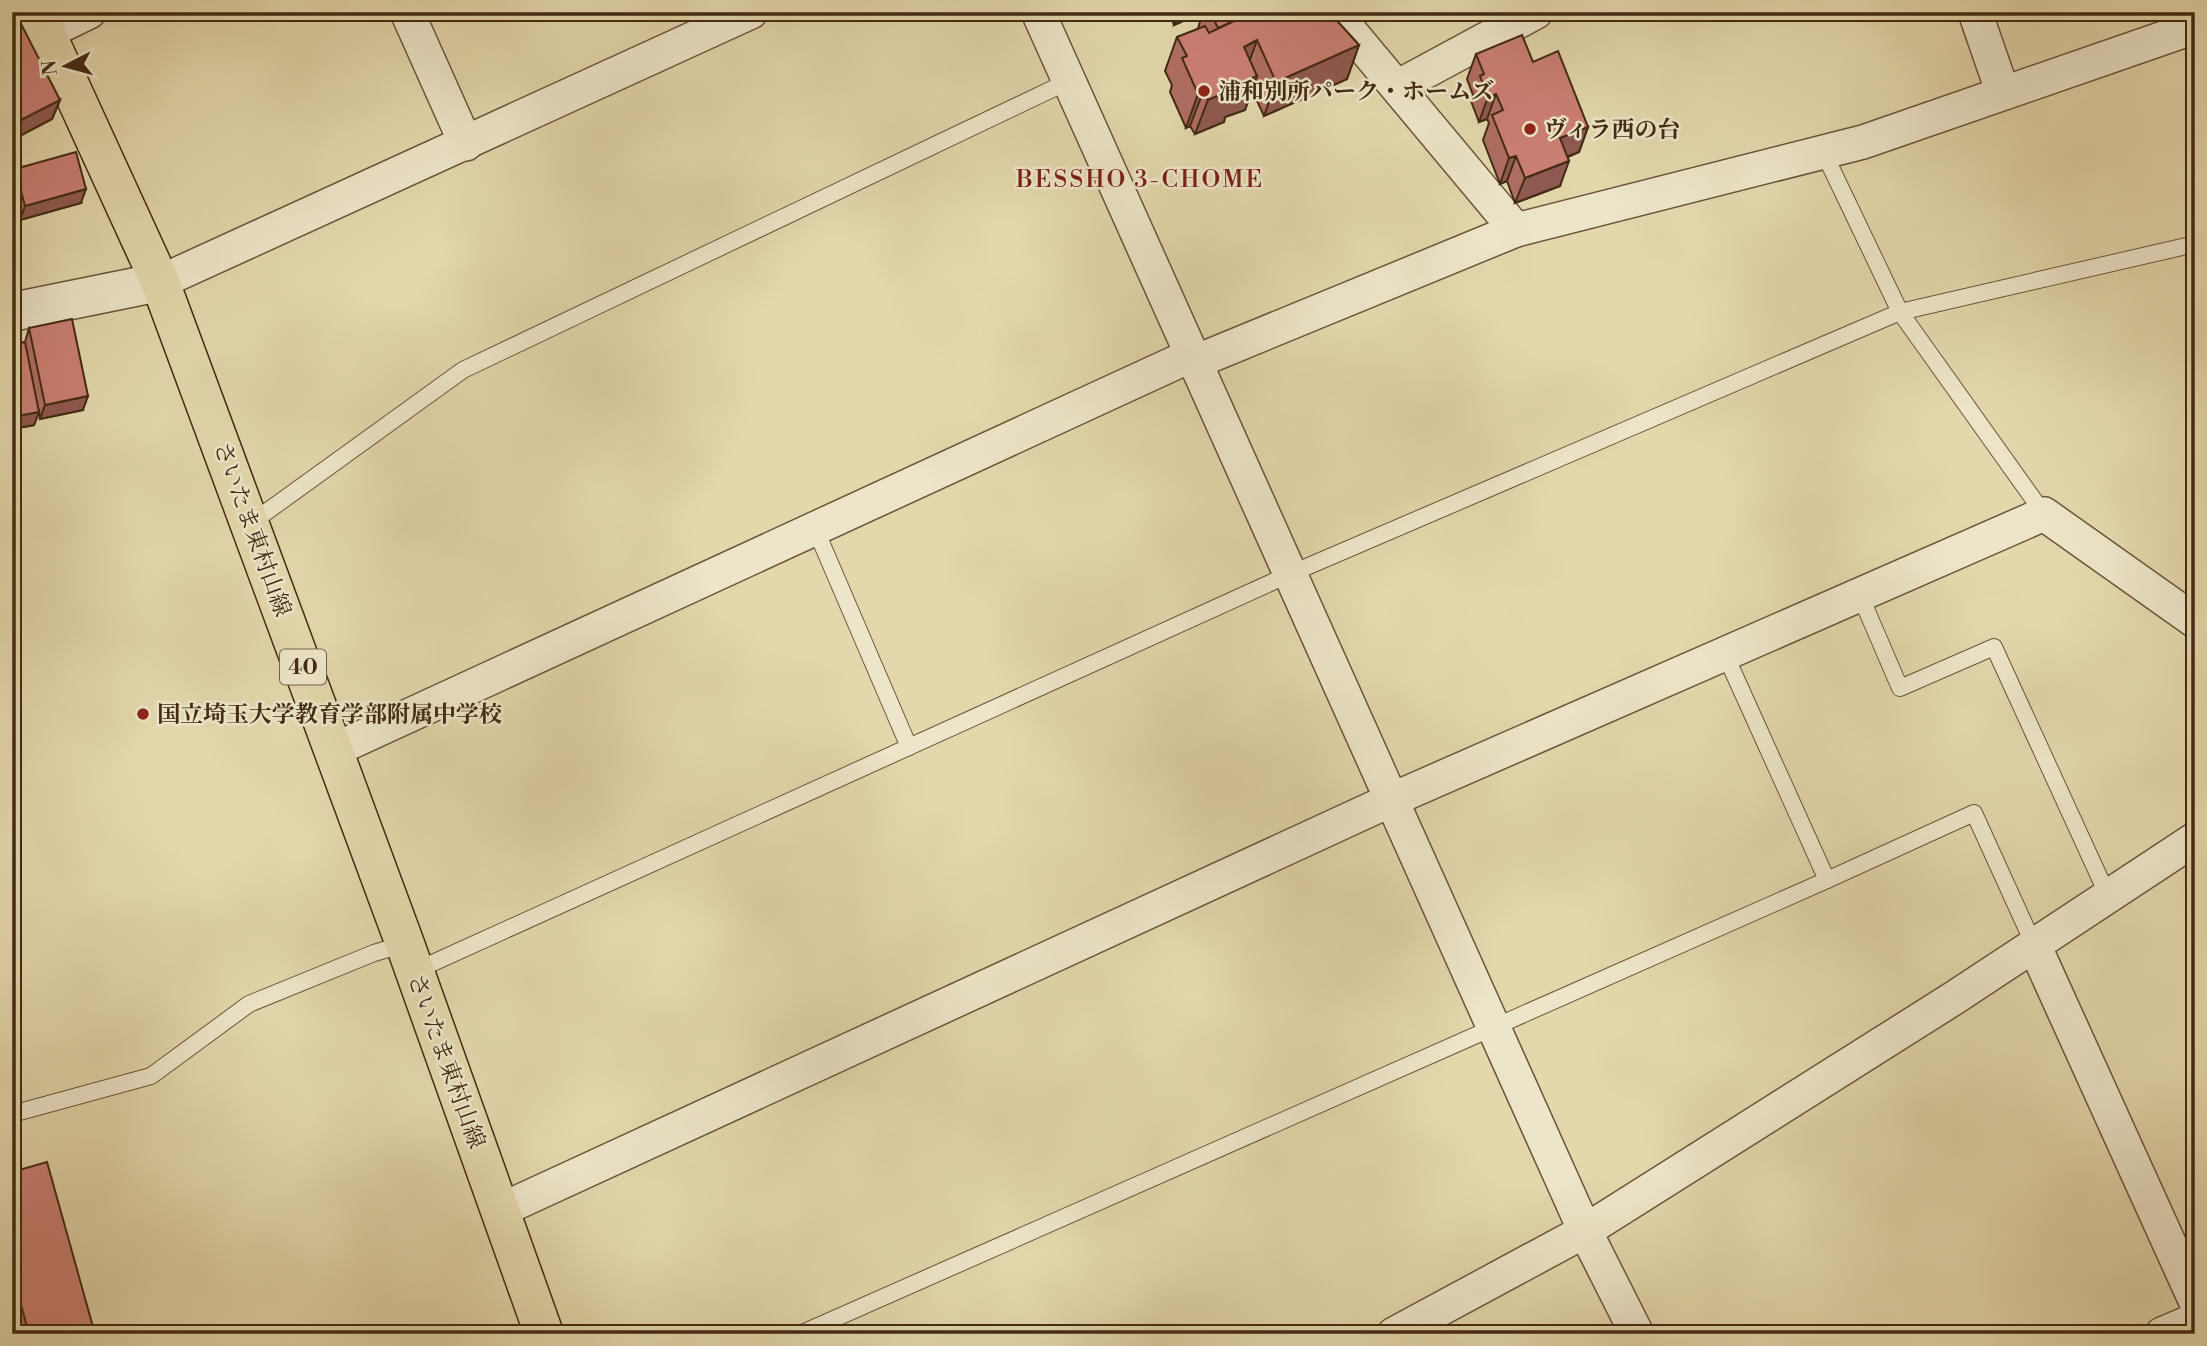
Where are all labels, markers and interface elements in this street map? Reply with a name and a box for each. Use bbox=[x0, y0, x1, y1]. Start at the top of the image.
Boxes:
north arrow bbox=[32, 32, 102, 102]
text: N bbox=[37, 59, 63, 76]
place label: 浦和別所パーク・ホームズ bbox=[1218, 78, 1494, 106]
marker: 浦和別所パーク・ホームズ bbox=[1196, 83, 1212, 99]
place label: ヴィラ西の台 bbox=[1544, 116, 1681, 144]
marker: ヴィラ西の台 bbox=[1522, 121, 1538, 137]
district label: BESSHO 3-CHOME bbox=[1015, 165, 1264, 195]
street label: さいたま東村山線 bbox=[207, 438, 297, 621]
road number: 40 bbox=[280, 650, 326, 684]
place label: 国立埼玉大学教育学部附属中学校 bbox=[157, 701, 502, 729]
marker: 国立埼玉大学教育学部附属中学校 bbox=[135, 706, 151, 722]
street label: さいたま東村山線 bbox=[401, 970, 491, 1153]

